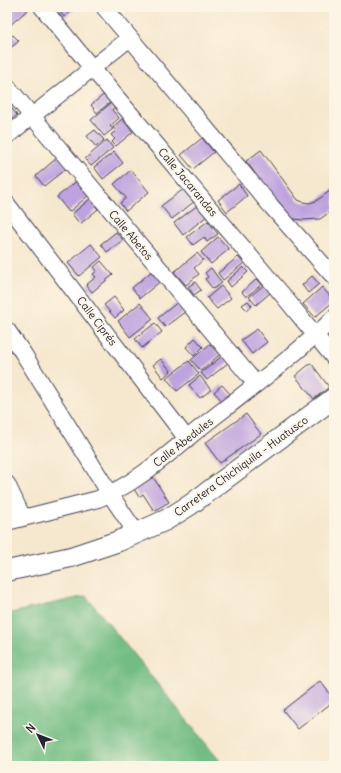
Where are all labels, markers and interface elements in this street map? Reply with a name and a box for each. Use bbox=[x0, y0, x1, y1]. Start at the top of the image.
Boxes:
street label: Calle Jacarandas bbox=[155, 145, 221, 219]
street label: Calle Abetos bbox=[106, 207, 156, 263]
street label: Calle Ciprés bbox=[74, 294, 120, 348]
street label: Carretera Chichiquila - Huatusco bbox=[171, 413, 311, 519]
street label: Calle Abedules bbox=[150, 414, 216, 470]
north arrow bbox=[18, 715, 58, 755]
text: N bbox=[23, 721, 38, 736]

